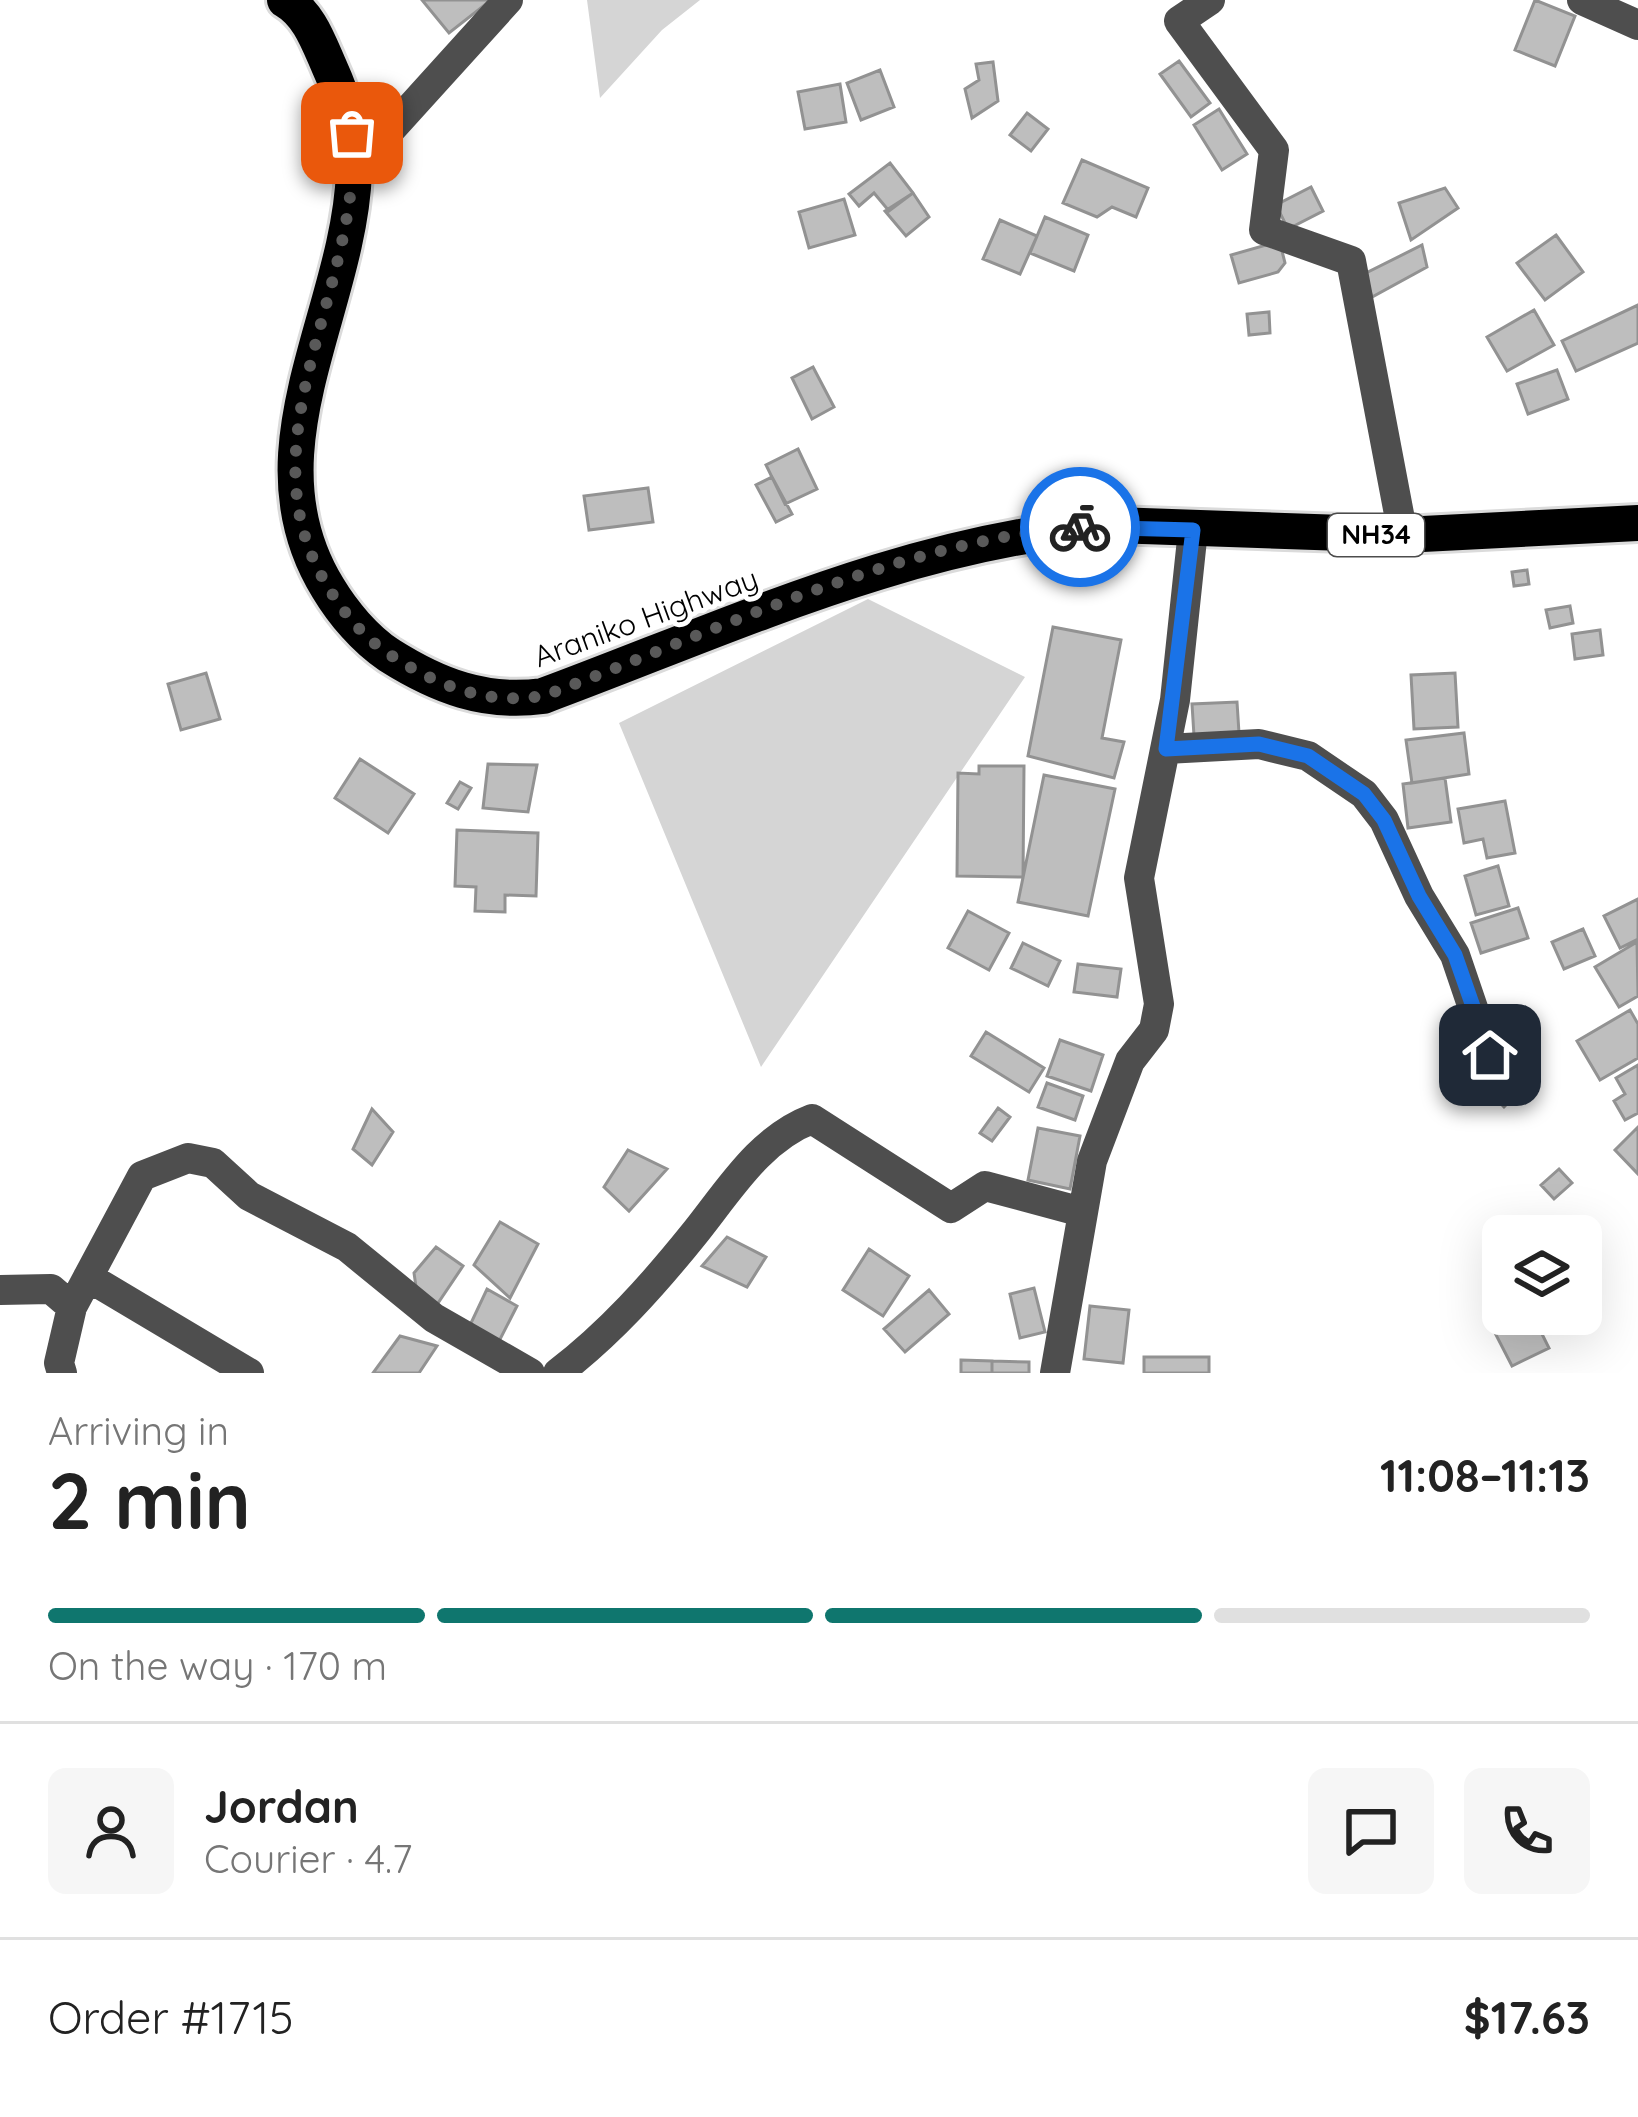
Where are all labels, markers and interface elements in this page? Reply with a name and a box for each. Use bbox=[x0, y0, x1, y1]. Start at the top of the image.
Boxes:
pin bbox=[301, 82, 403, 184]
icon: bag bbox=[319, 100, 385, 166]
courier bbox=[1020, 467, 1140, 587]
icon: bike bbox=[1047, 494, 1113, 560]
road number: NH34 bbox=[1328, 514, 1424, 556]
street label: Araniko Highway bbox=[528, 559, 763, 675]
pin bbox=[1439, 1004, 1541, 1106]
icon: home bbox=[1457, 1022, 1523, 1088]
map controls bbox=[1482, 1215, 1602, 1335]
button: layers bbox=[1482, 1215, 1602, 1335]
text: Arriving in bbox=[48, 1406, 229, 1455]
text: 11:08–11:13 bbox=[1380, 1447, 1590, 1503]
text: 2 min bbox=[48, 1451, 251, 1549]
text: On the way · 170 m bbox=[48, 1641, 387, 1690]
button: person bbox=[48, 1768, 174, 1894]
button: chat bbox=[1308, 1768, 1434, 1894]
button: phone bbox=[1464, 1768, 1590, 1894]
text: Jordan bbox=[204, 1778, 359, 1834]
text: Courier · 4.7 bbox=[204, 1834, 412, 1883]
text: Order #1715 bbox=[48, 1989, 294, 2045]
text: $17.63 bbox=[1464, 1989, 1590, 2045]

